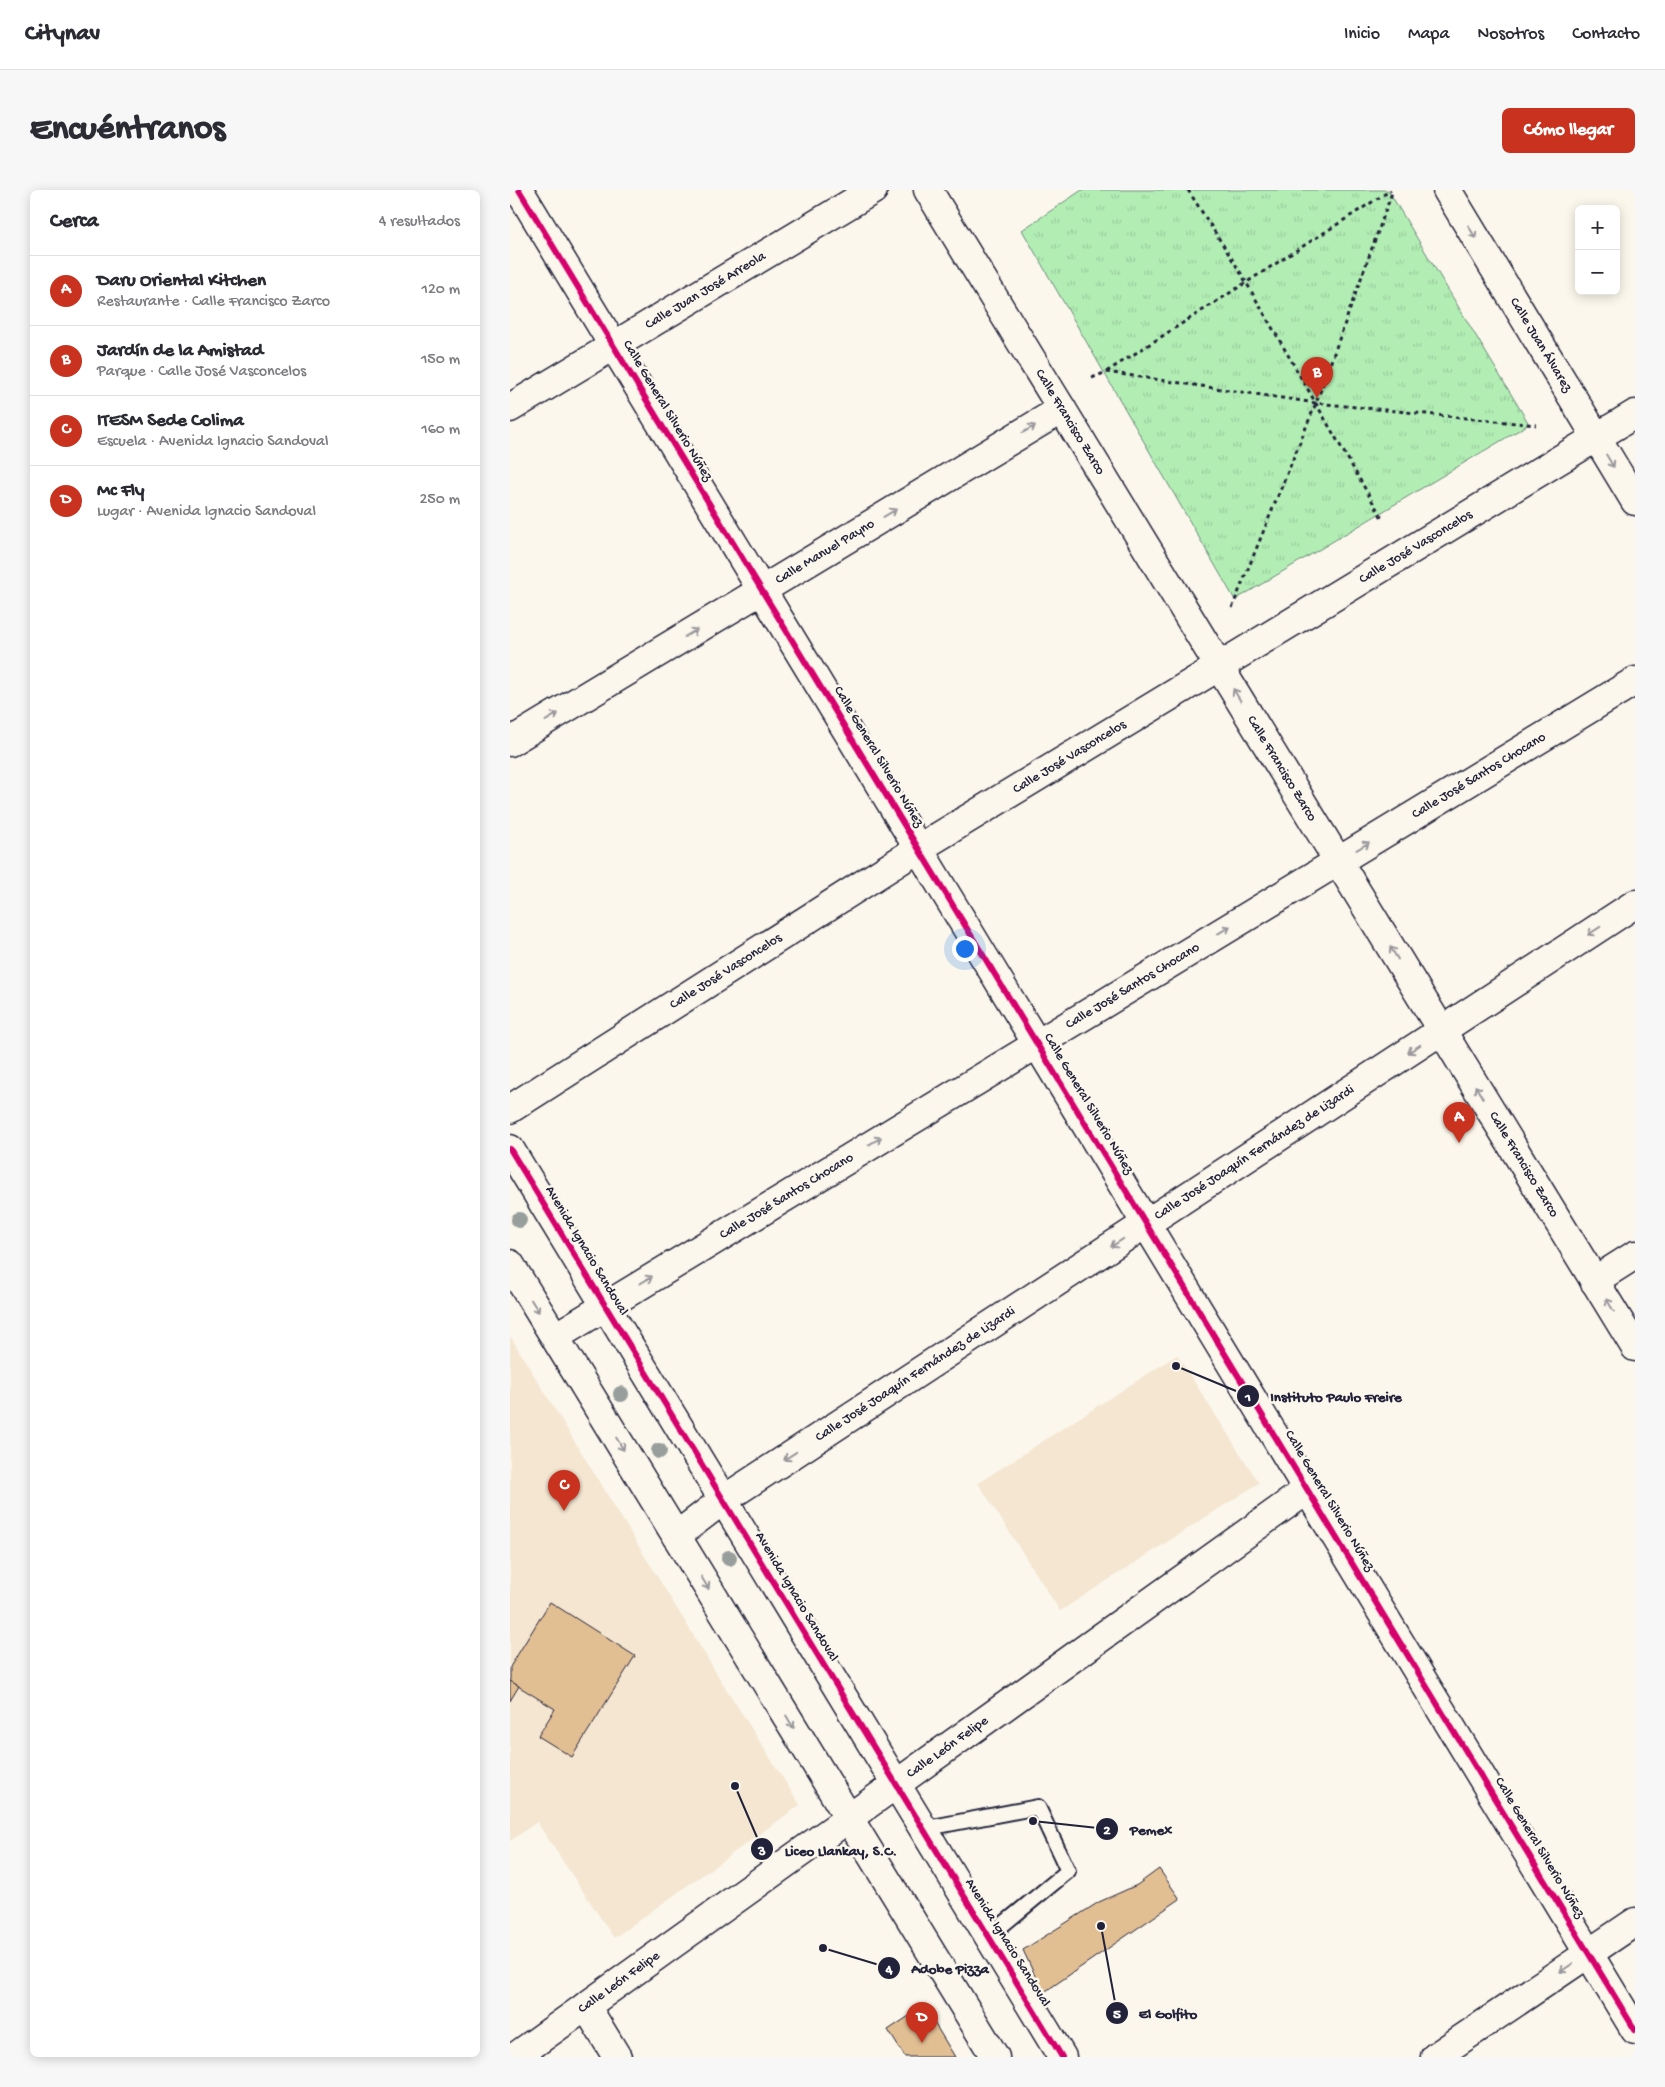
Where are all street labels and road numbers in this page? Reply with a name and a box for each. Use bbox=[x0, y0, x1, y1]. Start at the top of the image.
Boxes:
street label: Calle Juan José Arreola bbox=[642, 247, 770, 333]
street label: Calle Juan Álvarez bbox=[1506, 294, 1576, 396]
street label: Calle General Silverio Núñez bbox=[618, 337, 716, 485]
street label: Calle Francisco Zarco bbox=[1031, 366, 1109, 478]
street label: Calle José Vasconcelos bbox=[1356, 506, 1476, 588]
street label: Calle Manuel Payno bbox=[772, 515, 878, 588]
street label: Calle General Silverio Núñez bbox=[829, 683, 927, 831]
street label: Calle Francisco Zarco bbox=[1243, 713, 1320, 825]
street label: Calle José Vasconcelos bbox=[1010, 716, 1130, 798]
street label: Calle José Santos Chocano bbox=[1409, 729, 1549, 823]
street label: Calle José Vasconcelos bbox=[667, 929, 786, 1013]
street label: Calle José Santos Chocano bbox=[1063, 939, 1203, 1033]
street label: Calle General Silverio Núñez bbox=[1039, 1030, 1137, 1178]
street label: Calle José Joaquín Fernández de Lizardi bbox=[1151, 1081, 1358, 1224]
street label: Calle Francisco Zarco bbox=[1485, 1108, 1562, 1220]
street label: Calle José Santos Chocano bbox=[716, 1149, 857, 1244]
street label: Avenida Ignacio Sandoval bbox=[541, 1183, 631, 1319]
street label: Calle José Joaquín Fernández de Lizardi bbox=[812, 1303, 1019, 1446]
street label: Calle General Silverio Núñez bbox=[1280, 1427, 1378, 1575]
street label: Avenida Ignacio Sandoval bbox=[751, 1529, 841, 1665]
street label: Calle León Felipe bbox=[903, 1712, 992, 1782]
street label: Calle General Silverio Núñez bbox=[1490, 1774, 1588, 1922]
street label: Avenida Ignacio Sandoval bbox=[961, 1876, 1053, 2010]
street label: Calle León Felipe bbox=[575, 1947, 664, 2017]

